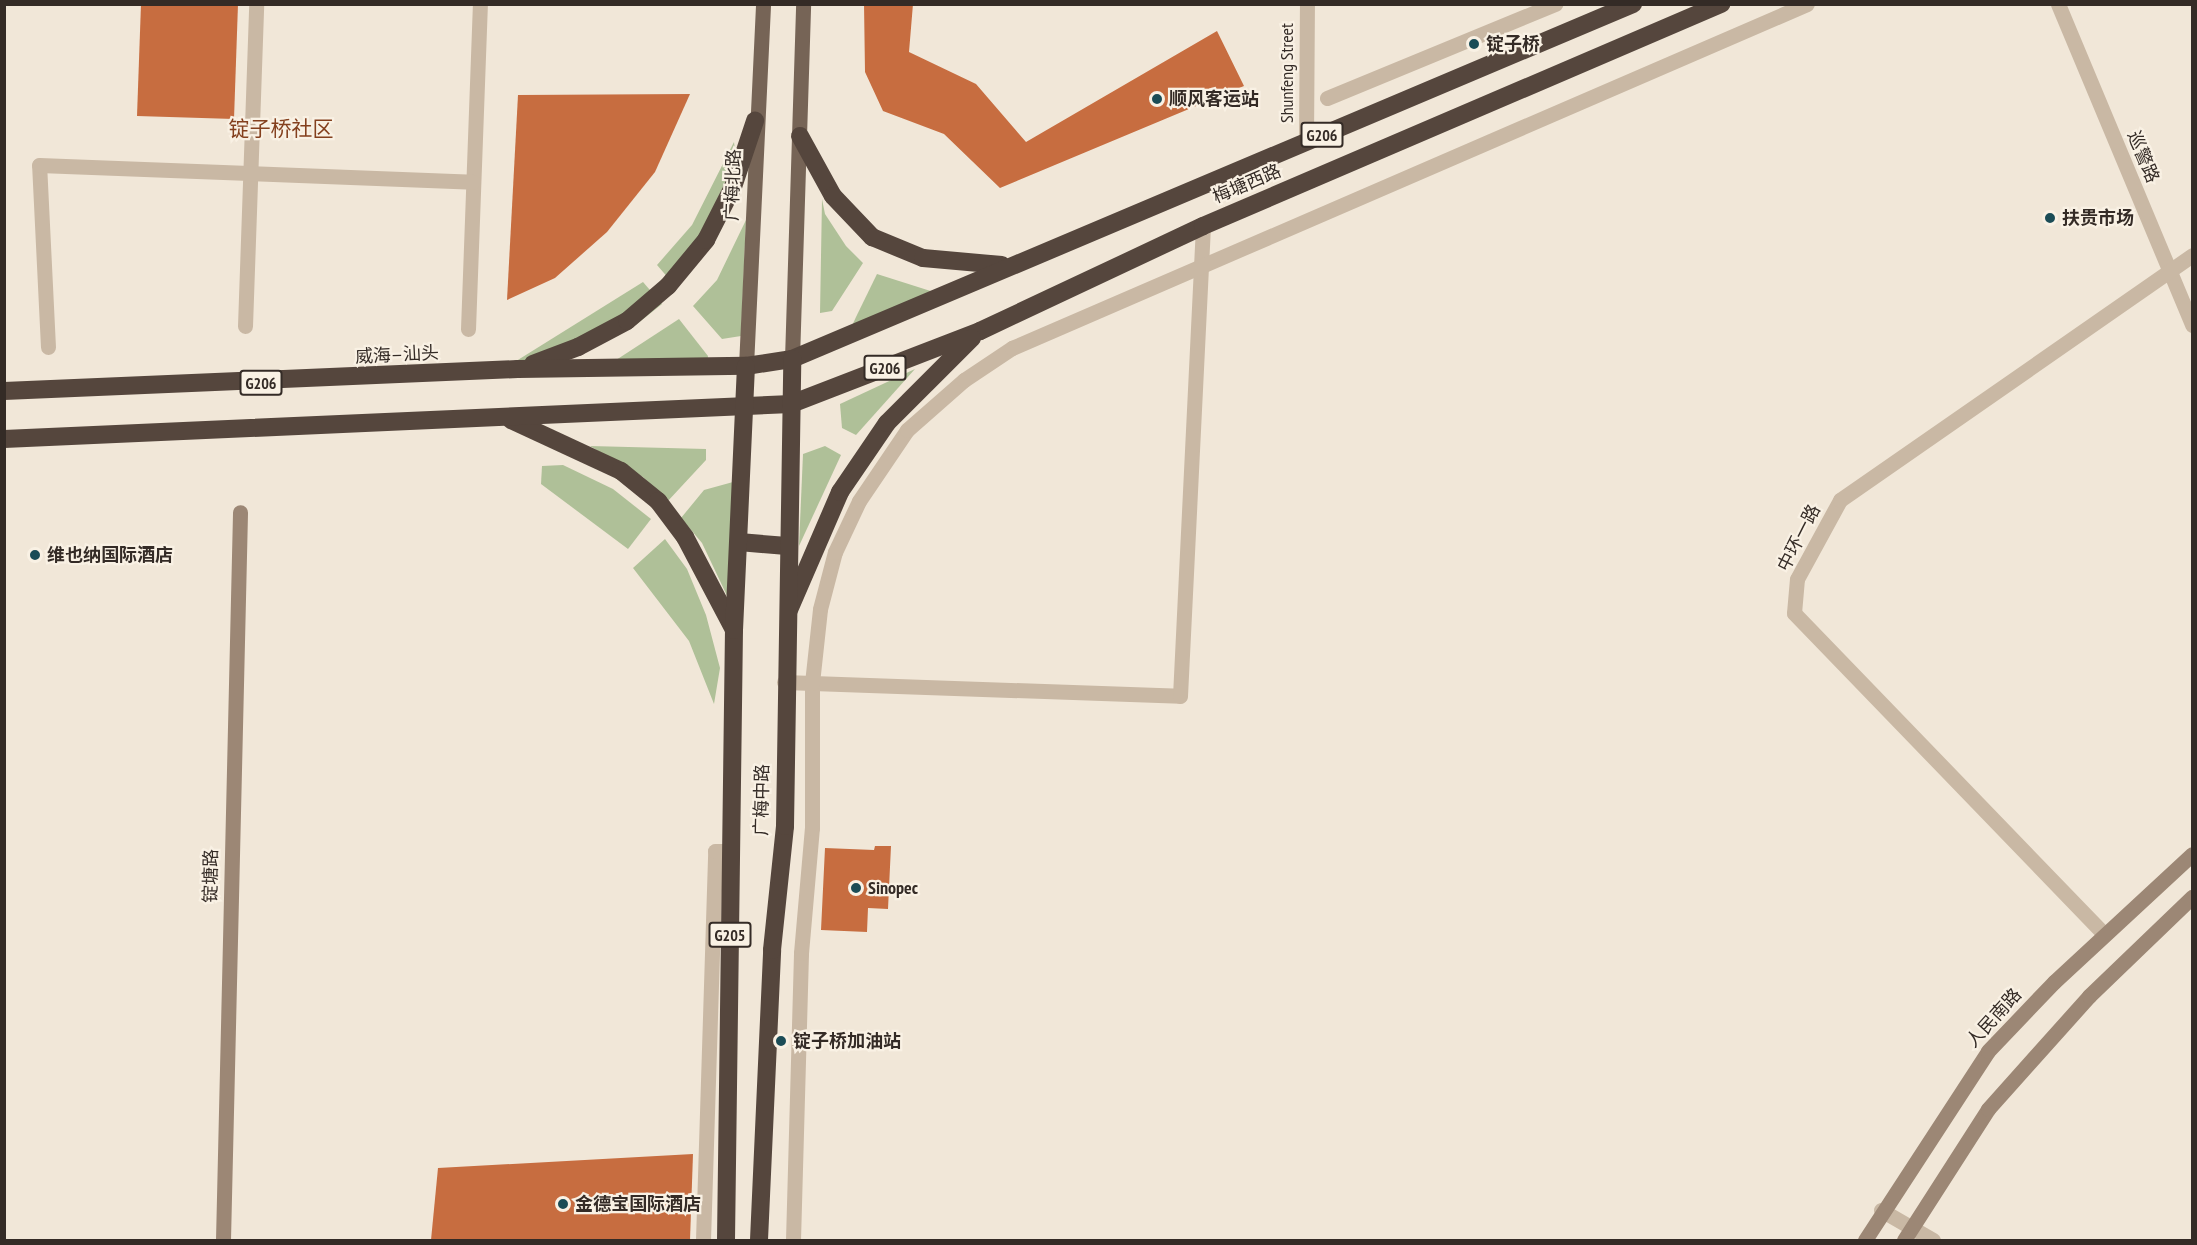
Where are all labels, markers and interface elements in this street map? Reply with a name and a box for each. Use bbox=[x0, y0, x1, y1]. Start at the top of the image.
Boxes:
street label: Shunfeng Street bbox=[1276, 23, 1298, 123]
place label: 锭子桥 bbox=[1486, 33, 1540, 55]
marker: 锭子桥 bbox=[1467, 37, 1481, 51]
place label: 顺风客运站 bbox=[1169, 88, 1259, 110]
marker: 顺风客运站 bbox=[1150, 92, 1164, 106]
district label: 锭子桥社区 bbox=[229, 116, 333, 142]
road number: G206 bbox=[1300, 122, 1344, 148]
street label: 巡警路 bbox=[2123, 128, 2163, 186]
street label: 广梅北路 bbox=[721, 149, 745, 221]
street label: 梅塘西路 bbox=[1210, 160, 1284, 208]
place label: 扶贵市场 bbox=[2062, 207, 2134, 229]
marker: 扶贵市场 bbox=[2043, 211, 2057, 225]
street label: 威海—汕头 bbox=[355, 342, 439, 368]
road number: G206 bbox=[862, 355, 908, 381]
road number: G206 bbox=[238, 370, 284, 396]
street label: 中环一路 bbox=[1773, 501, 1825, 575]
place label: 维也纳国际酒店 bbox=[47, 544, 173, 566]
marker: 维也纳国际酒店 bbox=[28, 548, 42, 562]
street label: 广梅中路 bbox=[751, 764, 773, 836]
street label: 锭塘路 bbox=[200, 849, 222, 903]
place label: Sinopec bbox=[868, 877, 918, 899]
marker: Sinopec bbox=[849, 881, 863, 895]
road number: G205 bbox=[708, 922, 752, 948]
street label: 人民南路 bbox=[1962, 984, 2026, 1052]
place label: 锭子桥加油站 bbox=[793, 1030, 901, 1052]
marker: 锭子桥加油站 bbox=[774, 1034, 788, 1048]
place label: 金德宝国际酒店 bbox=[575, 1193, 701, 1215]
marker: 金德宝国际酒店 bbox=[556, 1197, 570, 1211]

